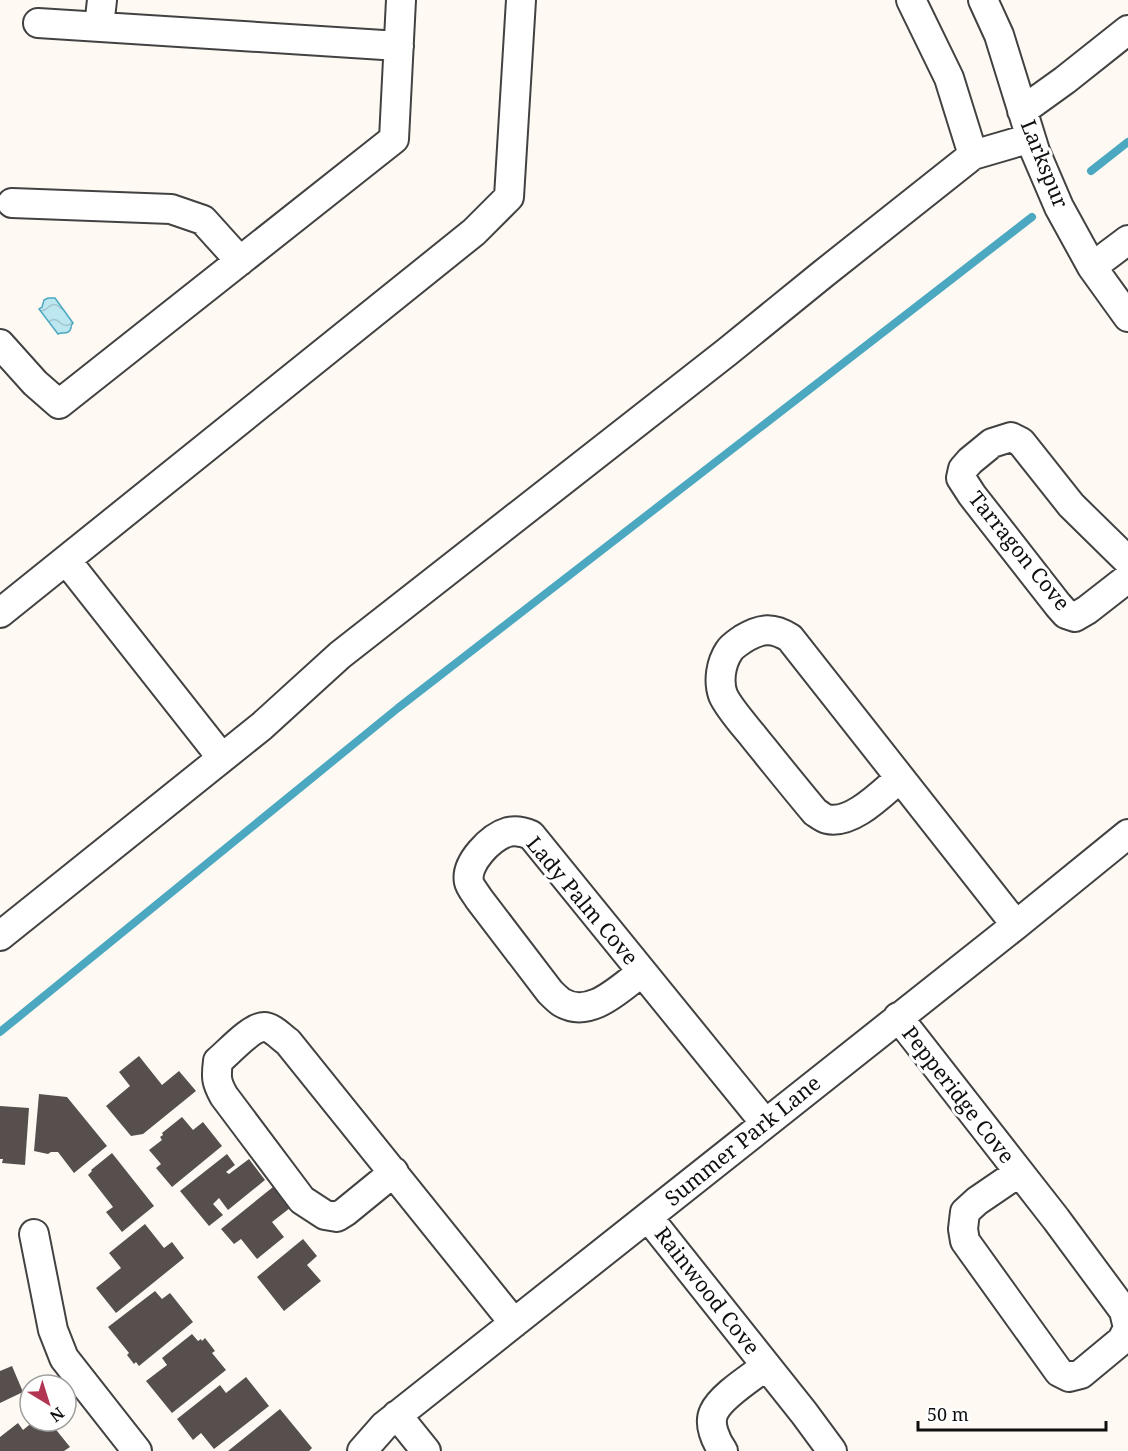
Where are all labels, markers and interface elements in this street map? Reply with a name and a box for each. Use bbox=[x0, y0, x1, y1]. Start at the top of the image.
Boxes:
street label: Larkspur bbox=[1015, 115, 1075, 212]
street label: Tarragon Cove bbox=[963, 485, 1077, 616]
street label: Lady Palm Cove bbox=[521, 830, 645, 971]
street label: Pepperidge Cove bbox=[896, 1020, 1021, 1169]
street label: Summer Park Lane bbox=[659, 1069, 826, 1212]
street label: Rainwood Cove bbox=[649, 1221, 767, 1360]
north arrow bbox=[18, 1373, 78, 1433]
scale bar bbox=[918, 1394, 1106, 1432]
text: N bbox=[45, 1402, 69, 1428]
text: 50 m bbox=[927, 1402, 969, 1426]

